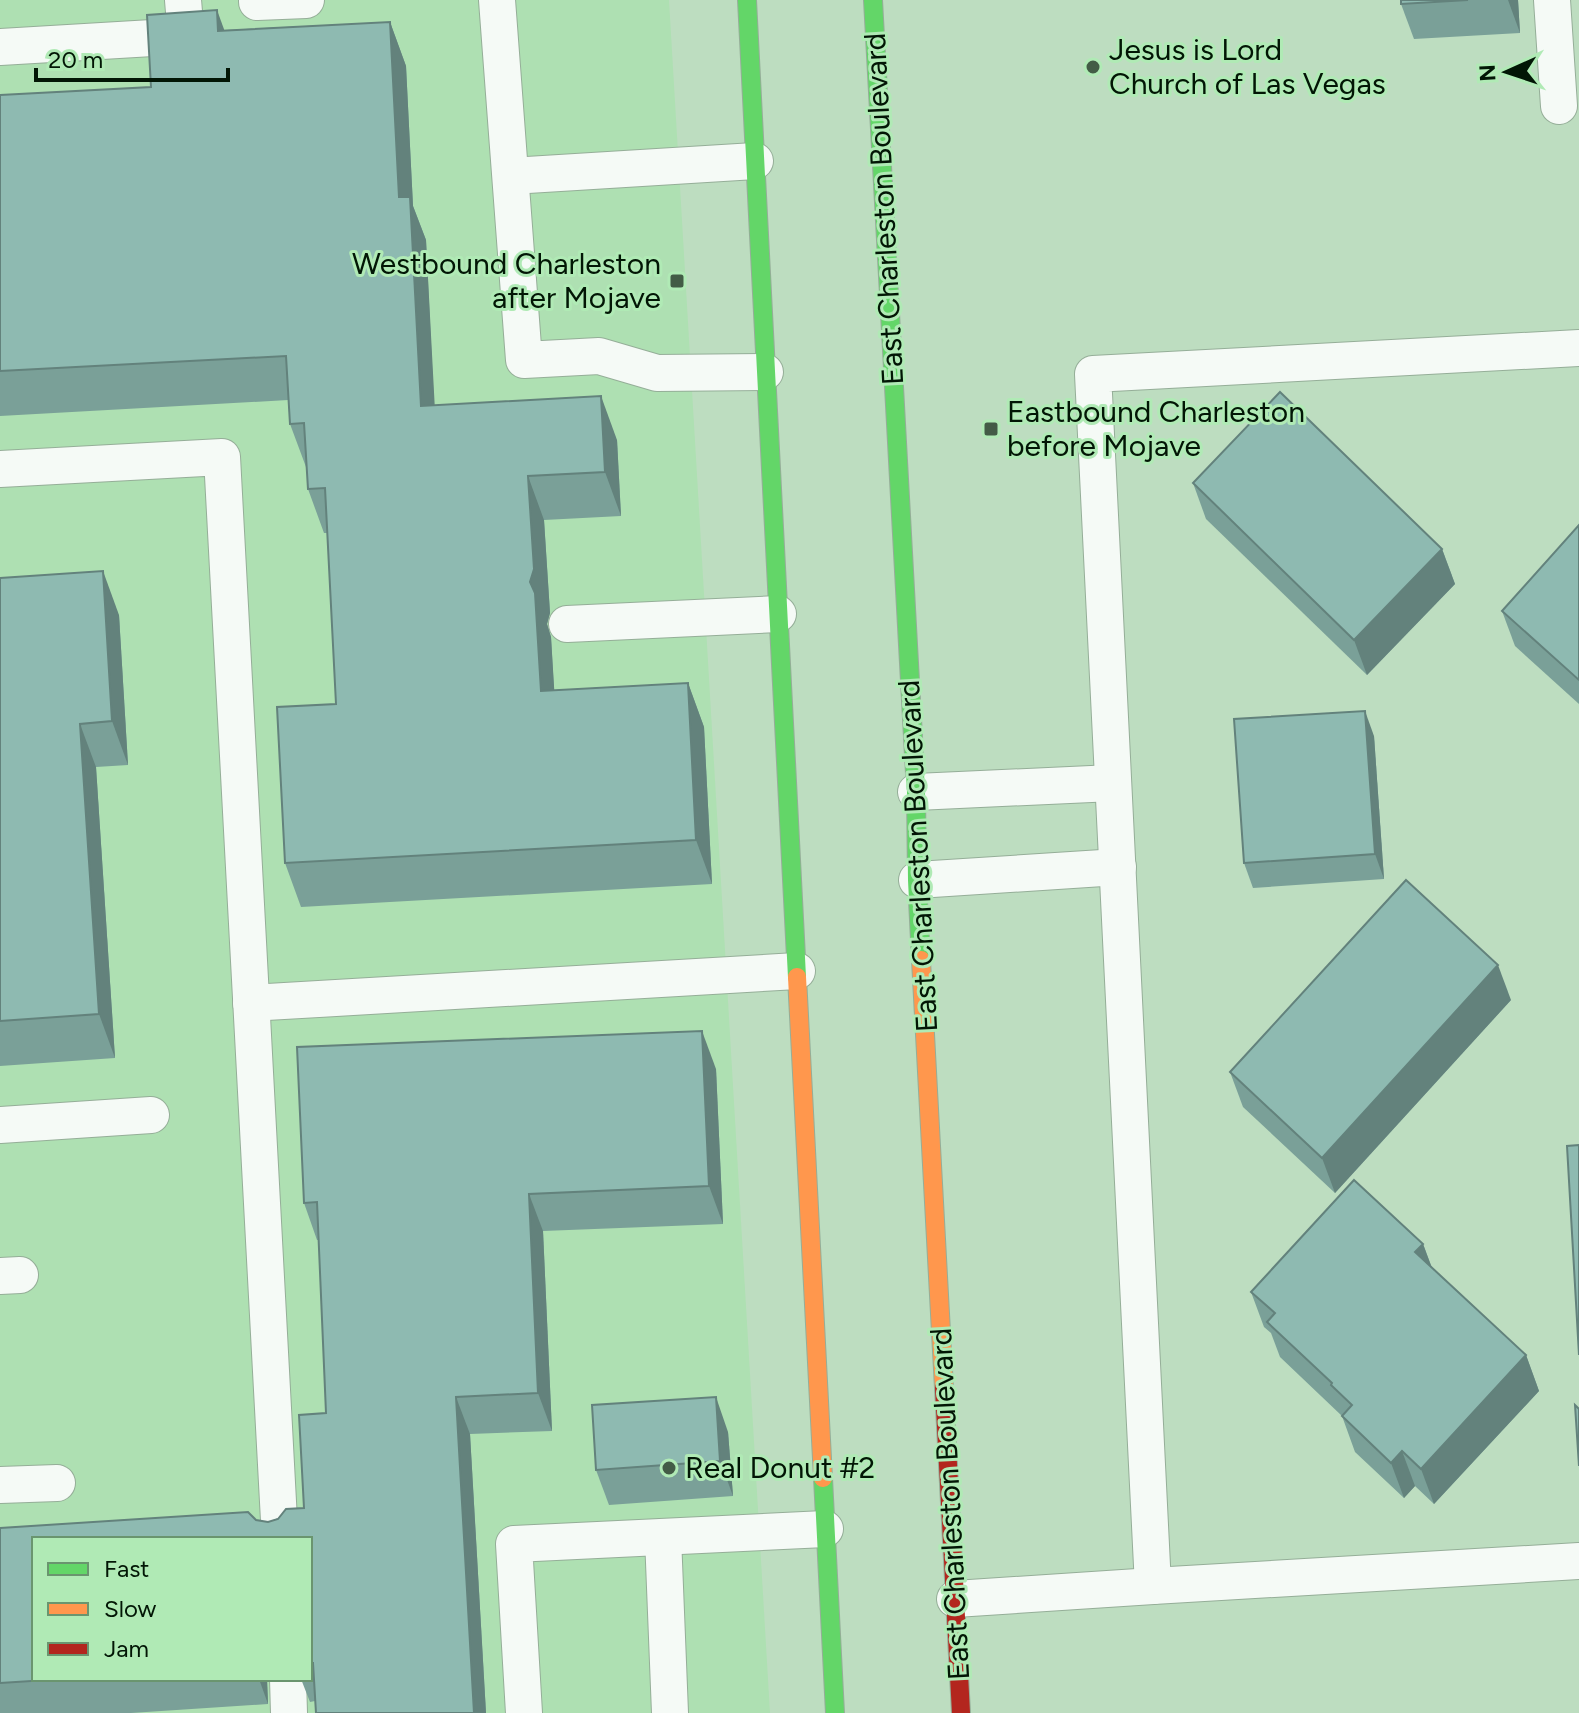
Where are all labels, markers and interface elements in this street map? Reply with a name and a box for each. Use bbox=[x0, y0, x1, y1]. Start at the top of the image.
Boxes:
place label: Jesus is Lord Church of Las Vegas bbox=[1109, 31, 1386, 102]
scale bar bbox=[36, 32, 228, 82]
street label: East Charleston Boulevard bbox=[856, 32, 911, 386]
north arrow bbox=[1467, 32, 1547, 112]
text: 20 m bbox=[48, 45, 103, 74]
marker: Jesus is Lord Church of Las Vegas bbox=[1084, 58, 1102, 76]
text: N bbox=[1474, 64, 1501, 82]
place label: Westbound Charleston after Mojave bbox=[352, 245, 661, 316]
marker: Westbound Charleston after Mojave bbox=[668, 272, 686, 290]
place label: Eastbound Charleston before Mojave bbox=[1007, 393, 1305, 464]
marker: Eastbound Charleston before Mojave bbox=[982, 420, 1000, 438]
street label: East Charleston Boulevard bbox=[890, 679, 945, 1033]
street label: East Charleston Boulevard bbox=[922, 1327, 977, 1681]
place label: Real Donut #2 bbox=[685, 1449, 875, 1486]
marker: Real Donut #2 bbox=[660, 1459, 678, 1477]
legend bbox=[32, 1537, 312, 1681]
text: Fast bbox=[104, 1554, 149, 1583]
text: Slow bbox=[104, 1594, 157, 1623]
text: Jam bbox=[104, 1634, 149, 1663]

